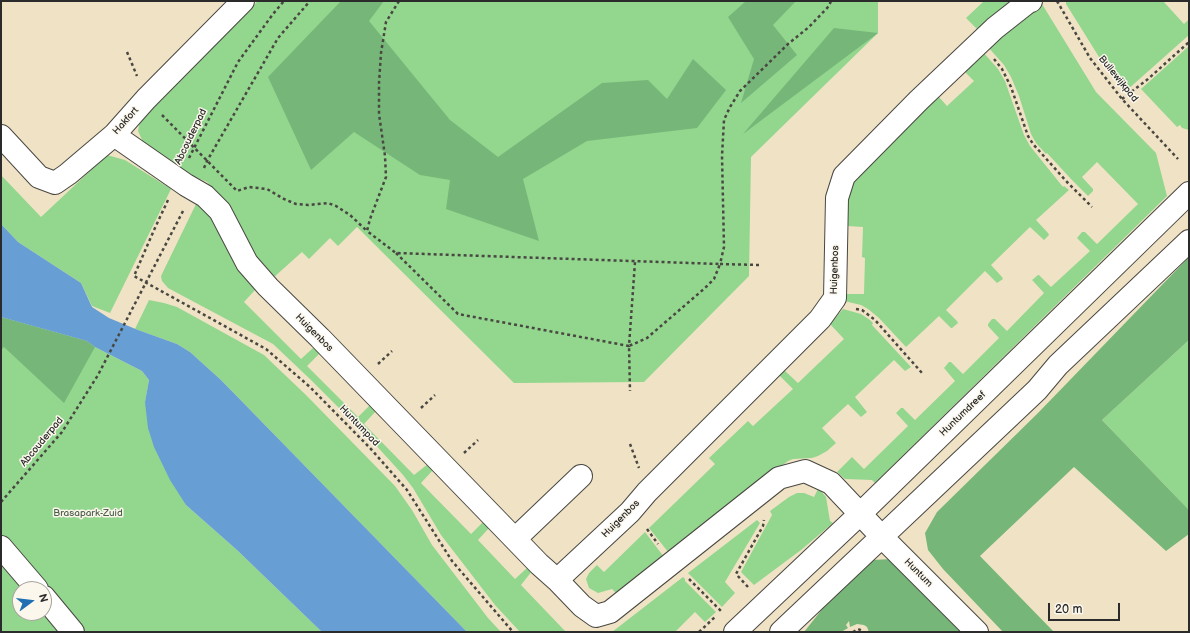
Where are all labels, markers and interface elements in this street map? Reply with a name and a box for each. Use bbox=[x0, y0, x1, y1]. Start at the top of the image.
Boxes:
street label: Bullewijkpad bbox=[1096, 53, 1140, 105]
street label: Hakfort bbox=[110, 105, 142, 137]
street label: Abcouderpad bbox=[172, 107, 210, 167]
street label: Huigenbos bbox=[828, 245, 842, 295]
street label: Huigenbos bbox=[292, 311, 336, 355]
street label: Huntumdreef bbox=[937, 389, 989, 439]
street label: Huntumpad bbox=[336, 403, 382, 449]
street label: Abcouderpad bbox=[18, 415, 66, 469]
street label: Huigenbos bbox=[599, 497, 643, 541]
park label: Brasapark-Zuid bbox=[53, 507, 123, 519]
street label: Huntum bbox=[901, 556, 935, 590]
north arrow bbox=[12, 581, 52, 621]
text: N bbox=[36, 592, 50, 604]
scale bar bbox=[1050, 595, 1122, 621]
text: 20 m bbox=[1055, 602, 1082, 617]

